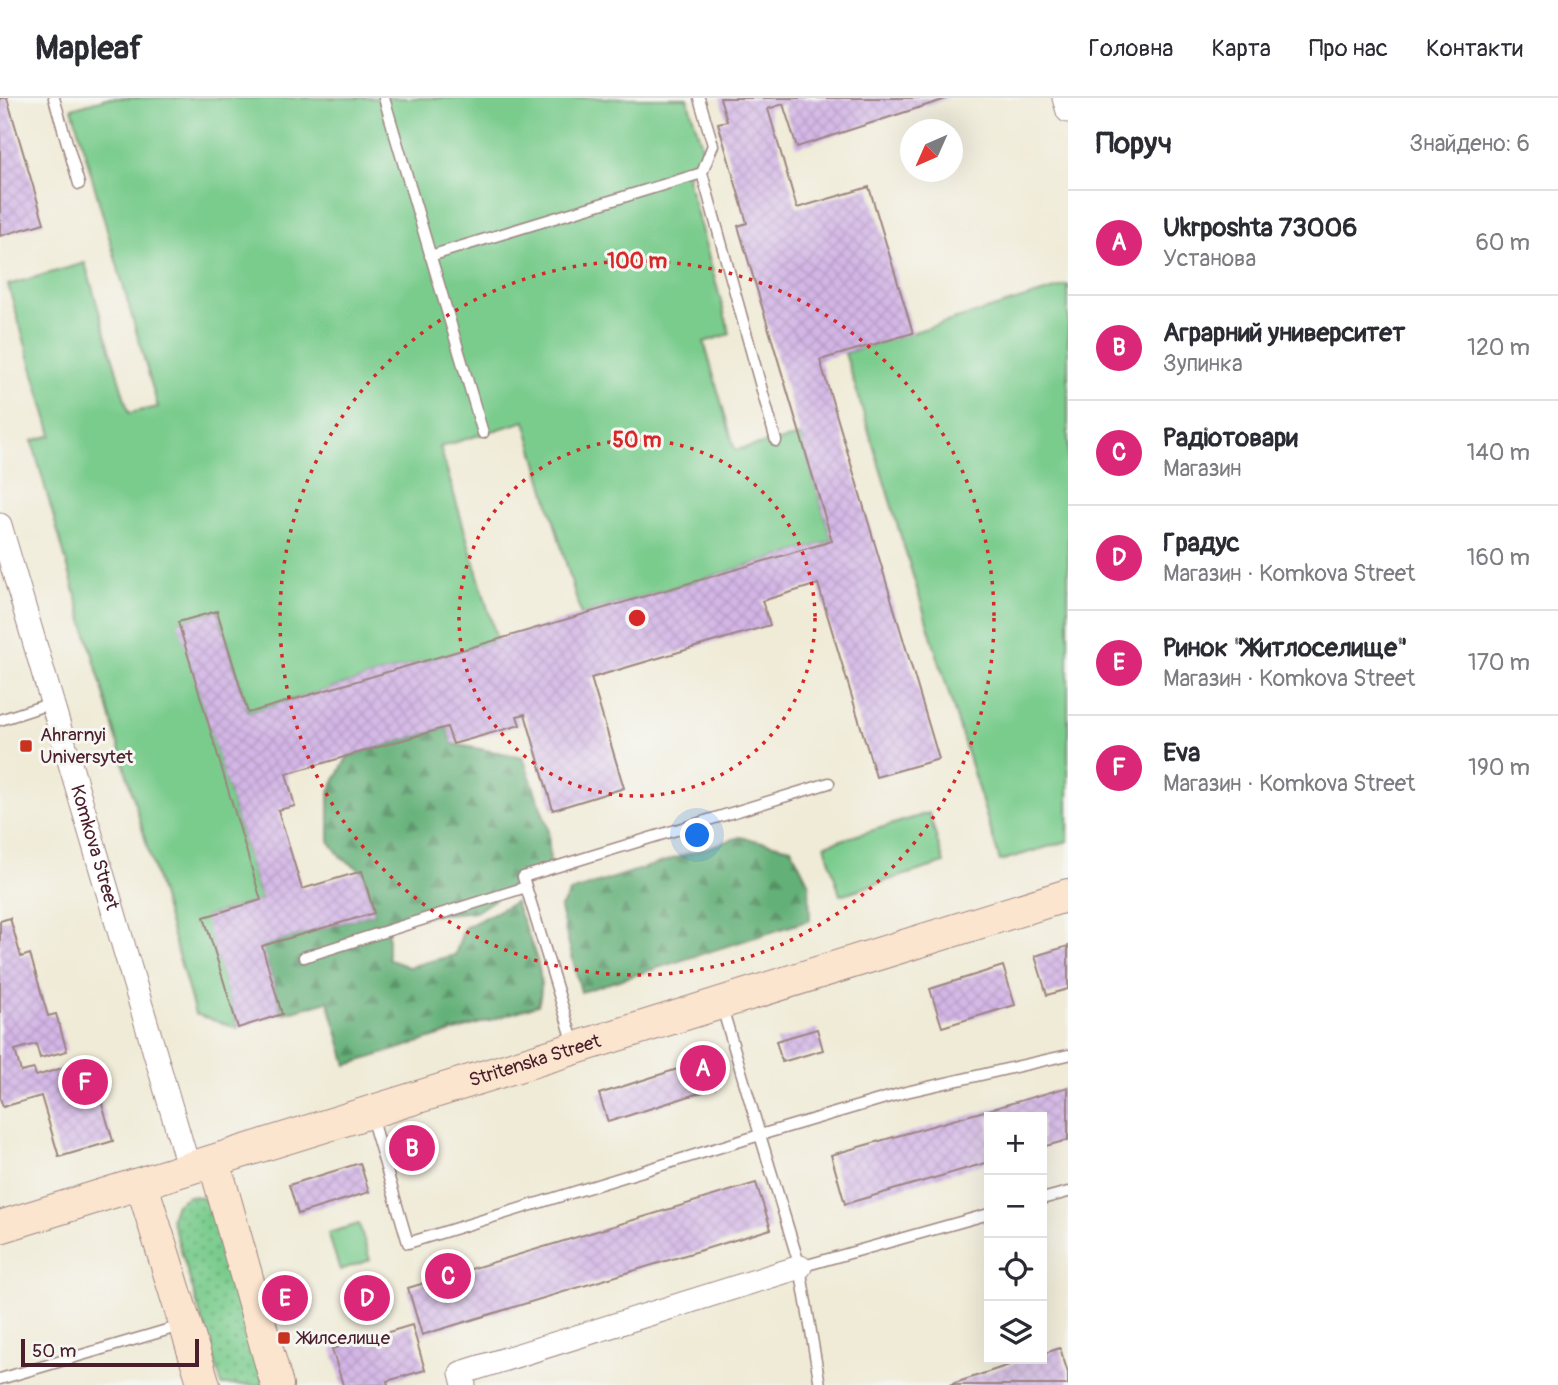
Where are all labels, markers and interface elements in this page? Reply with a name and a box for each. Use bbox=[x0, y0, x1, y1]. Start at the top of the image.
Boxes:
text: Mapleaf bbox=[35, 28, 143, 69]
text: Головна bbox=[1089, 34, 1173, 63]
text: Карта bbox=[1211, 34, 1271, 63]
text: Про нас bbox=[1309, 34, 1388, 63]
text: Контакти bbox=[1426, 34, 1523, 63]
north arrow bbox=[900, 119, 963, 182]
text: Поруч bbox=[1096, 125, 1172, 162]
text: Знайдено: 6 bbox=[1410, 129, 1530, 158]
text: Ukrposhta 73006 bbox=[1163, 212, 1358, 244]
text: A bbox=[1112, 228, 1126, 257]
text: 60 m bbox=[1475, 228, 1530, 257]
text: Установа bbox=[1163, 244, 1256, 273]
text: 100 m bbox=[607, 248, 667, 275]
text: Аграрний университет bbox=[1163, 317, 1405, 349]
text: B bbox=[1112, 333, 1126, 362]
text: 120 m bbox=[1467, 333, 1530, 362]
text: Зупинка bbox=[1163, 349, 1243, 378]
text: Радіотовари bbox=[1163, 422, 1298, 454]
text: 50 m bbox=[613, 427, 662, 454]
text: C bbox=[1112, 438, 1126, 467]
text: 140 m bbox=[1467, 438, 1530, 467]
text: Магазин bbox=[1163, 454, 1242, 483]
text: Градус bbox=[1163, 527, 1240, 559]
text: D bbox=[1112, 543, 1126, 572]
text: 160 m bbox=[1466, 543, 1530, 572]
text: Магазин · Komkova Street bbox=[1163, 559, 1415, 588]
centre of rings bbox=[625, 606, 649, 630]
text: Ринок "Житлоселище" bbox=[1163, 632, 1408, 664]
text: E bbox=[1113, 648, 1125, 677]
text: 170 m bbox=[1468, 648, 1530, 677]
text: Магазин · Komkova Street bbox=[1163, 664, 1415, 693]
place label: Ahrarnyi Universytet bbox=[40, 723, 134, 769]
text: Eva bbox=[1163, 737, 1200, 769]
marker: Ahrarnyi Universytet bbox=[18, 738, 34, 754]
text: F bbox=[1112, 753, 1126, 782]
text: 190 m bbox=[1468, 753, 1530, 782]
text: Магазин · Komkova Street bbox=[1163, 769, 1415, 798]
street label: Komkova Street bbox=[65, 782, 124, 913]
your location bbox=[680, 818, 714, 852]
street label: Stritenska Street bbox=[466, 1029, 604, 1093]
pin: A bbox=[680, 1042, 726, 1094]
pin: F bbox=[62, 1056, 108, 1108]
map controls bbox=[984, 1112, 1047, 1364]
button: + bbox=[984, 1112, 1047, 1175]
pin: B bbox=[389, 1122, 435, 1174]
button: − bbox=[984, 1175, 1047, 1238]
button: locate bbox=[984, 1238, 1047, 1301]
pin: C bbox=[425, 1250, 471, 1302]
pin: E bbox=[262, 1272, 308, 1324]
pin: D bbox=[344, 1272, 390, 1324]
button: layers bbox=[984, 1301, 1047, 1364]
place label: Жилселище bbox=[295, 1326, 391, 1350]
marker: Жилселище bbox=[276, 1330, 292, 1346]
scale bar bbox=[21, 1336, 200, 1368]
text: 50 m bbox=[32, 1339, 76, 1363]

